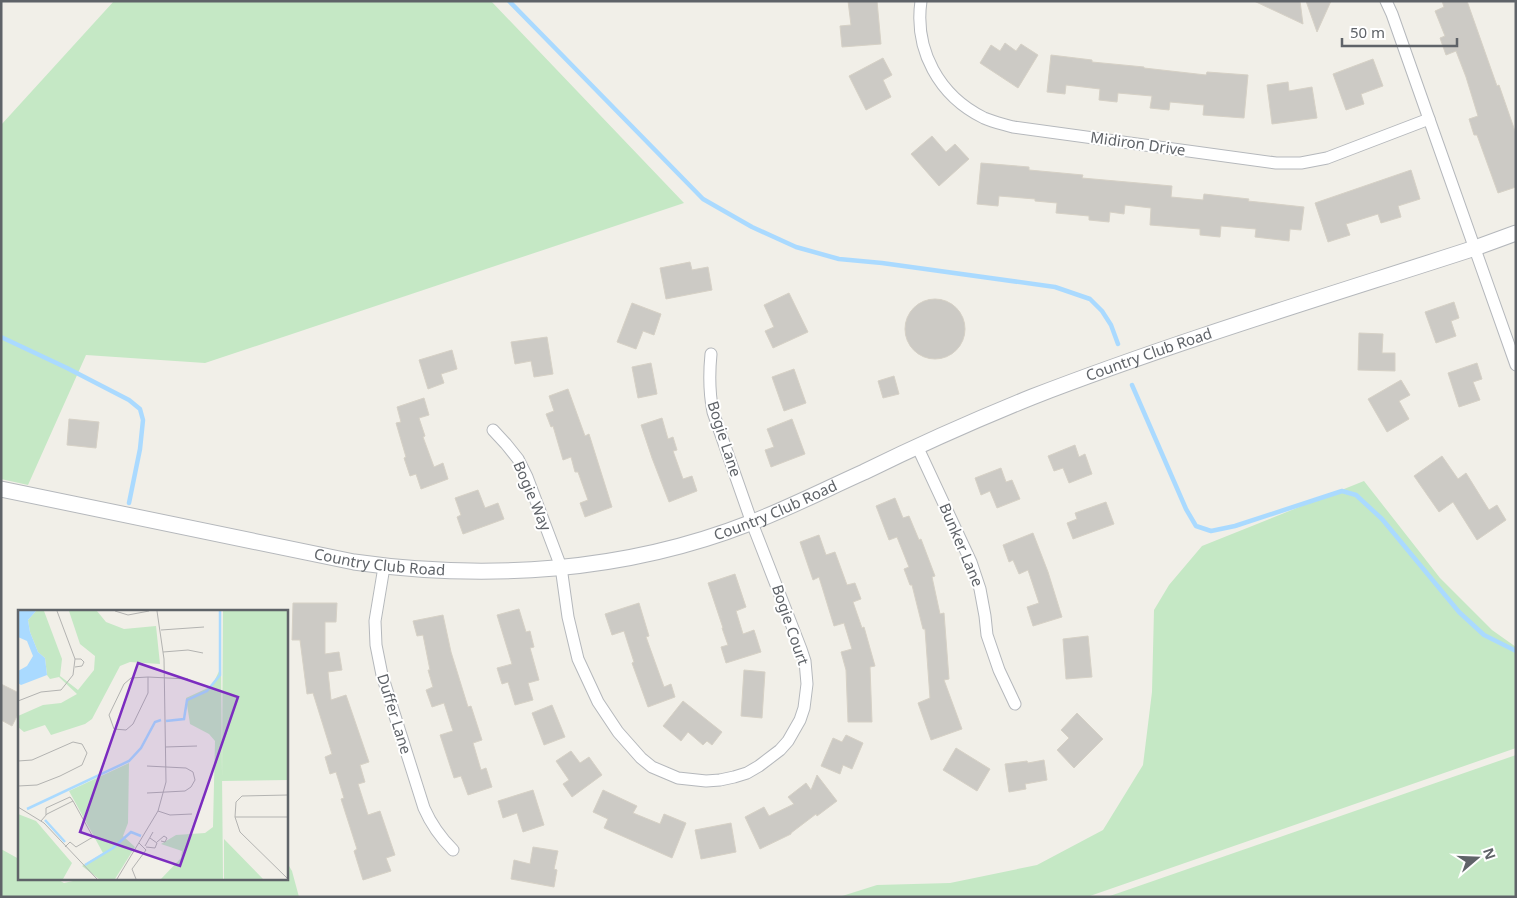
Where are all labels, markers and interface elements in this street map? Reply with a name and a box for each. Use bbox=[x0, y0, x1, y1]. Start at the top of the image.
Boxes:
scale bar bbox=[1342, 15, 1457, 47]
text: 50 m bbox=[1350, 22, 1385, 42]
street label: Midiron Drive bbox=[1089, 126, 1187, 160]
street label: Country Club Road bbox=[1083, 323, 1214, 385]
street label: Bogie Lane bbox=[703, 398, 747, 479]
street label: Bogie Way bbox=[509, 458, 557, 534]
street label: Country Club Road bbox=[711, 475, 840, 544]
street label: Bunker Lane bbox=[935, 500, 988, 589]
street label: Country Club Road bbox=[312, 543, 446, 579]
street label: Bogie Court bbox=[768, 582, 814, 668]
inset map bbox=[18, 610, 288, 880]
street label: Duffer Lane bbox=[373, 671, 417, 756]
north arrow bbox=[1452, 833, 1502, 883]
text: N bbox=[1479, 845, 1501, 862]

